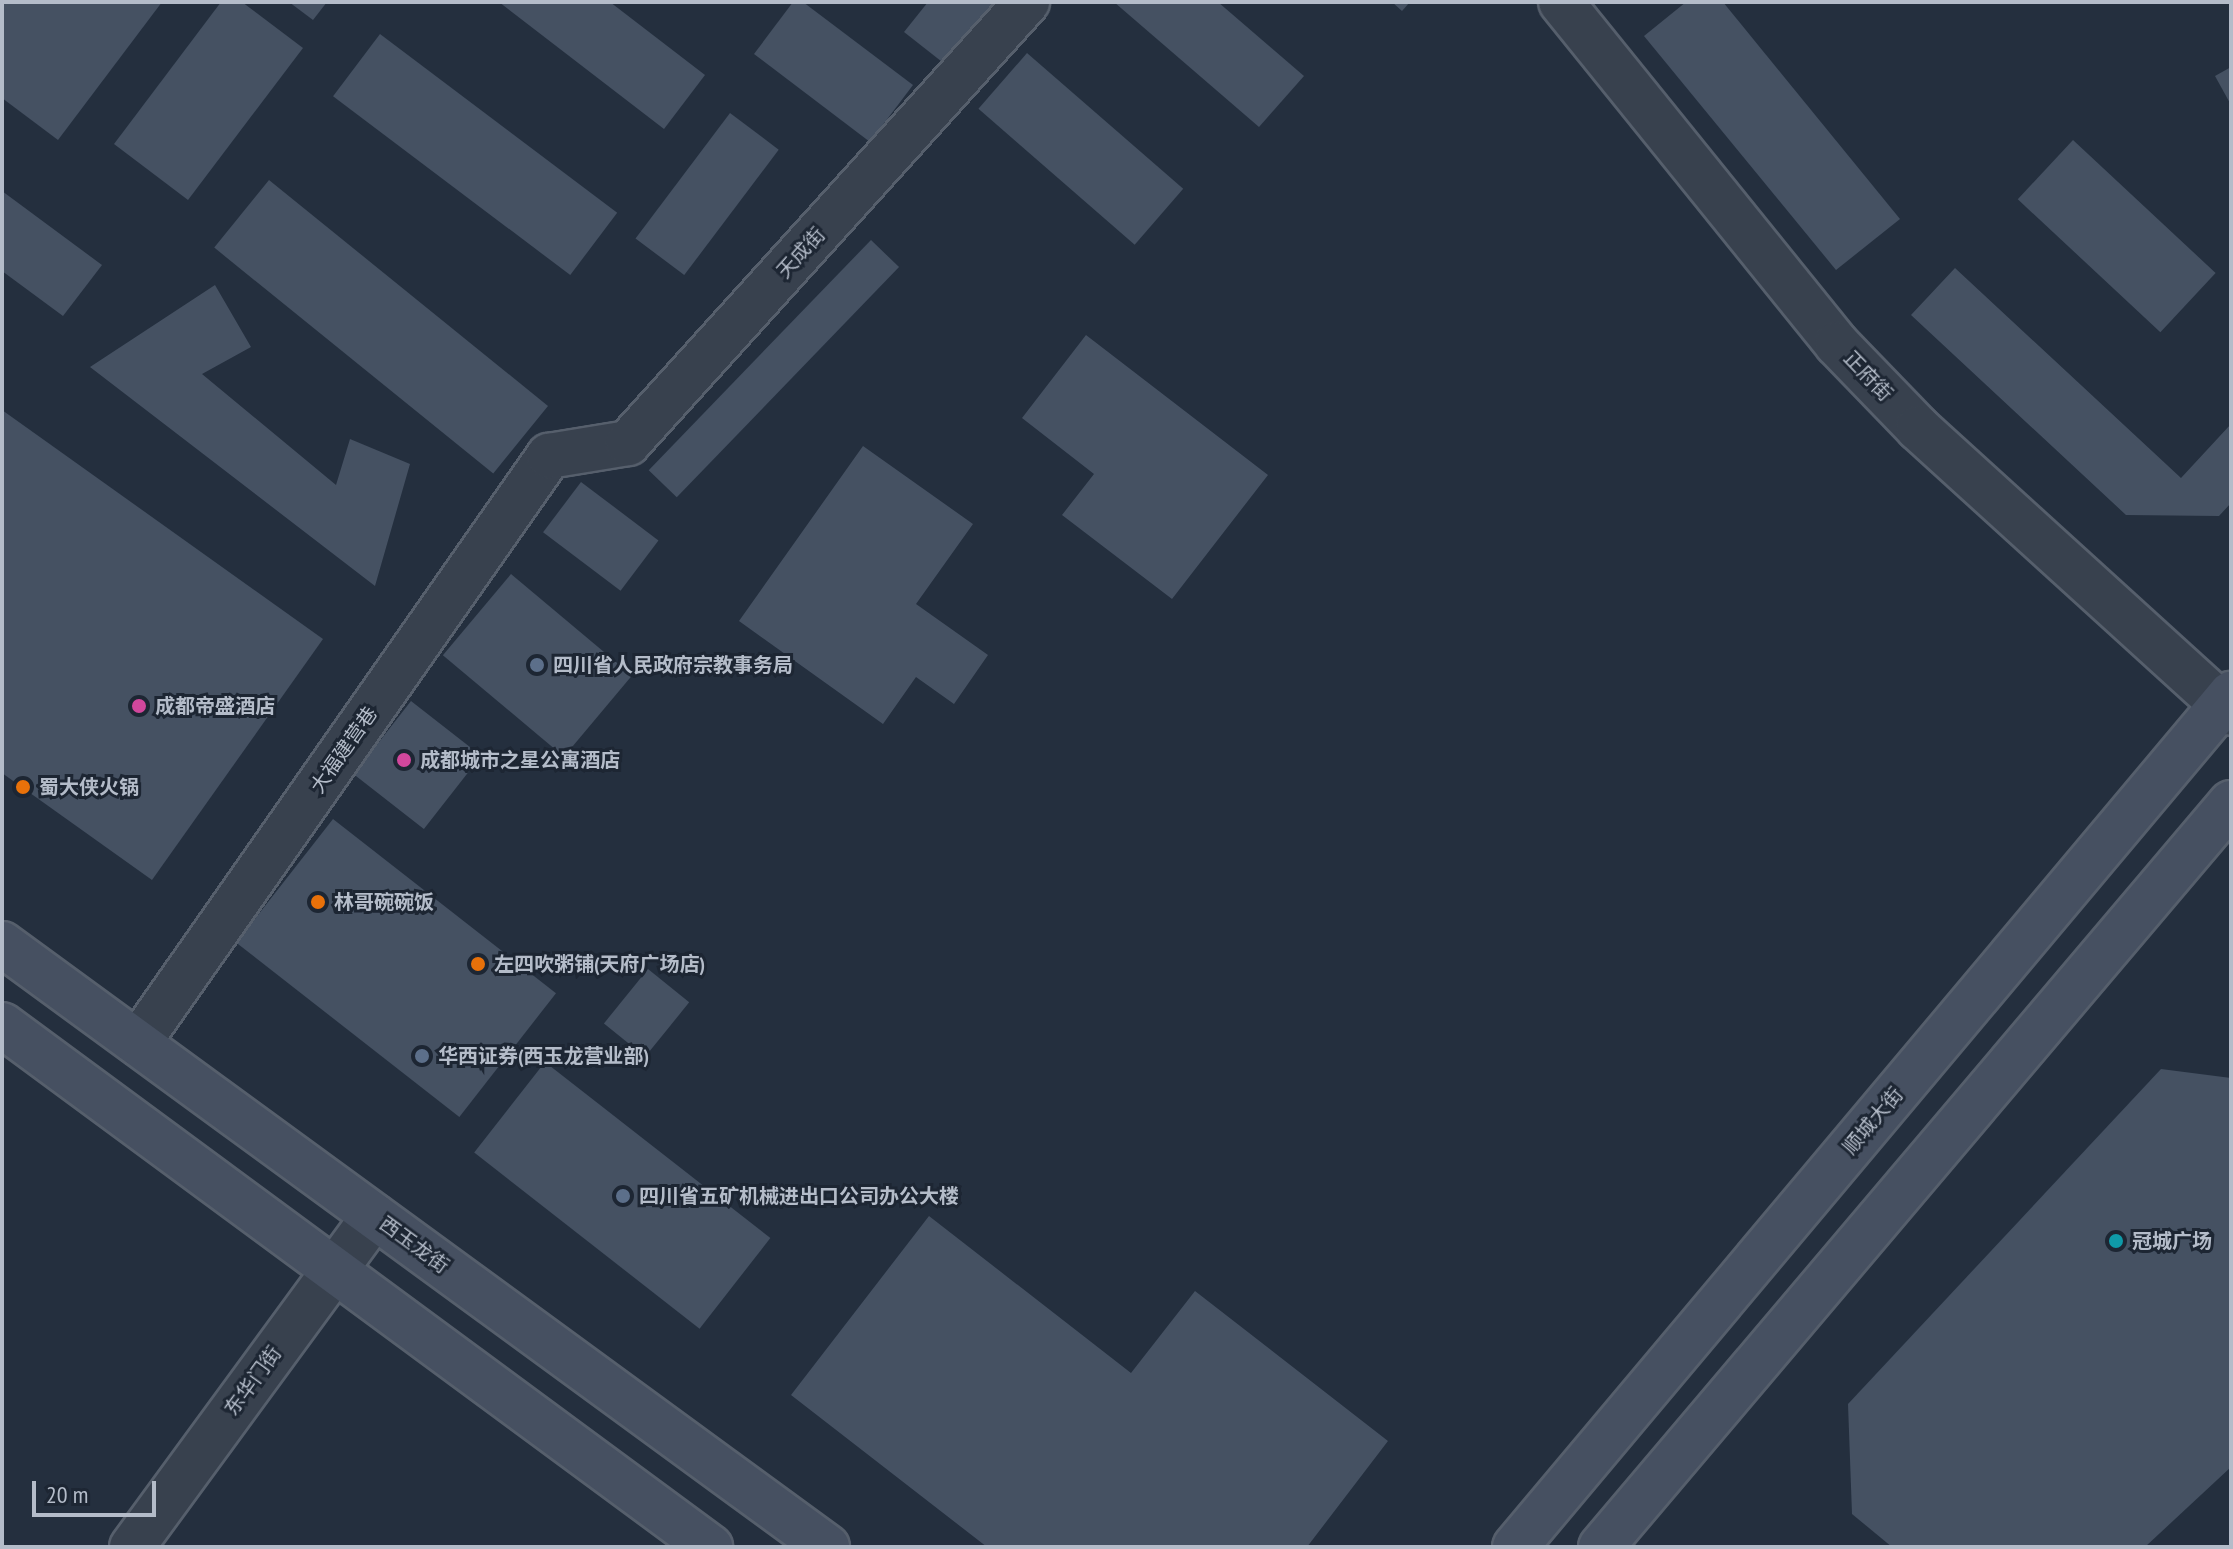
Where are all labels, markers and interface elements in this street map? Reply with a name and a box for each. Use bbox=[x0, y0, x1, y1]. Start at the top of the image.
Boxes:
street label: 天成街 bbox=[772, 223, 830, 283]
street label: 正府街 bbox=[1839, 346, 1897, 406]
place label: 四川省人民政府宗教事务局 bbox=[553, 653, 793, 677]
marker: 四川省人民政府宗教事务局 bbox=[528, 656, 546, 674]
place label: 成都帝盛酒店 bbox=[155, 694, 275, 718]
marker: 成都帝盛酒店 bbox=[130, 697, 148, 715]
street label: 大福建营巷 bbox=[305, 702, 383, 798]
place label: 成都城市之星公寓酒店 bbox=[420, 748, 620, 772]
marker: 成都城市之星公寓酒店 bbox=[395, 751, 413, 769]
place label: 蜀大侠火锅 bbox=[39, 775, 139, 799]
marker: 蜀大侠火锅 bbox=[14, 778, 32, 796]
place label: 林哥碗碗饭 bbox=[334, 890, 434, 914]
marker: 林哥碗碗饭 bbox=[309, 893, 327, 911]
place label: 左四吹粥铺(天府广场店) bbox=[494, 952, 705, 976]
marker: 左四吹粥铺(天府广场店) bbox=[469, 955, 487, 973]
place label: 华西证券(西玉龙营业部) bbox=[438, 1044, 649, 1068]
marker: 华西证券(西玉龙营业部) bbox=[413, 1047, 431, 1065]
street label: 顺城大街 bbox=[1838, 1083, 1908, 1159]
place label: 四川省五矿机械进出口公司办公大楼 bbox=[639, 1184, 959, 1208]
marker: 四川省五矿机械进出口公司办公大楼 bbox=[614, 1187, 632, 1205]
street label: 西玉龙街 bbox=[375, 1212, 453, 1278]
place label: 冠城广场 bbox=[2132, 1229, 2212, 1253]
marker: 冠城广场 bbox=[2107, 1232, 2125, 1250]
street label: 东华门街 bbox=[220, 1342, 286, 1420]
scale bar bbox=[36, 1465, 160, 1515]
text: 20 m bbox=[46, 1479, 88, 1510]

